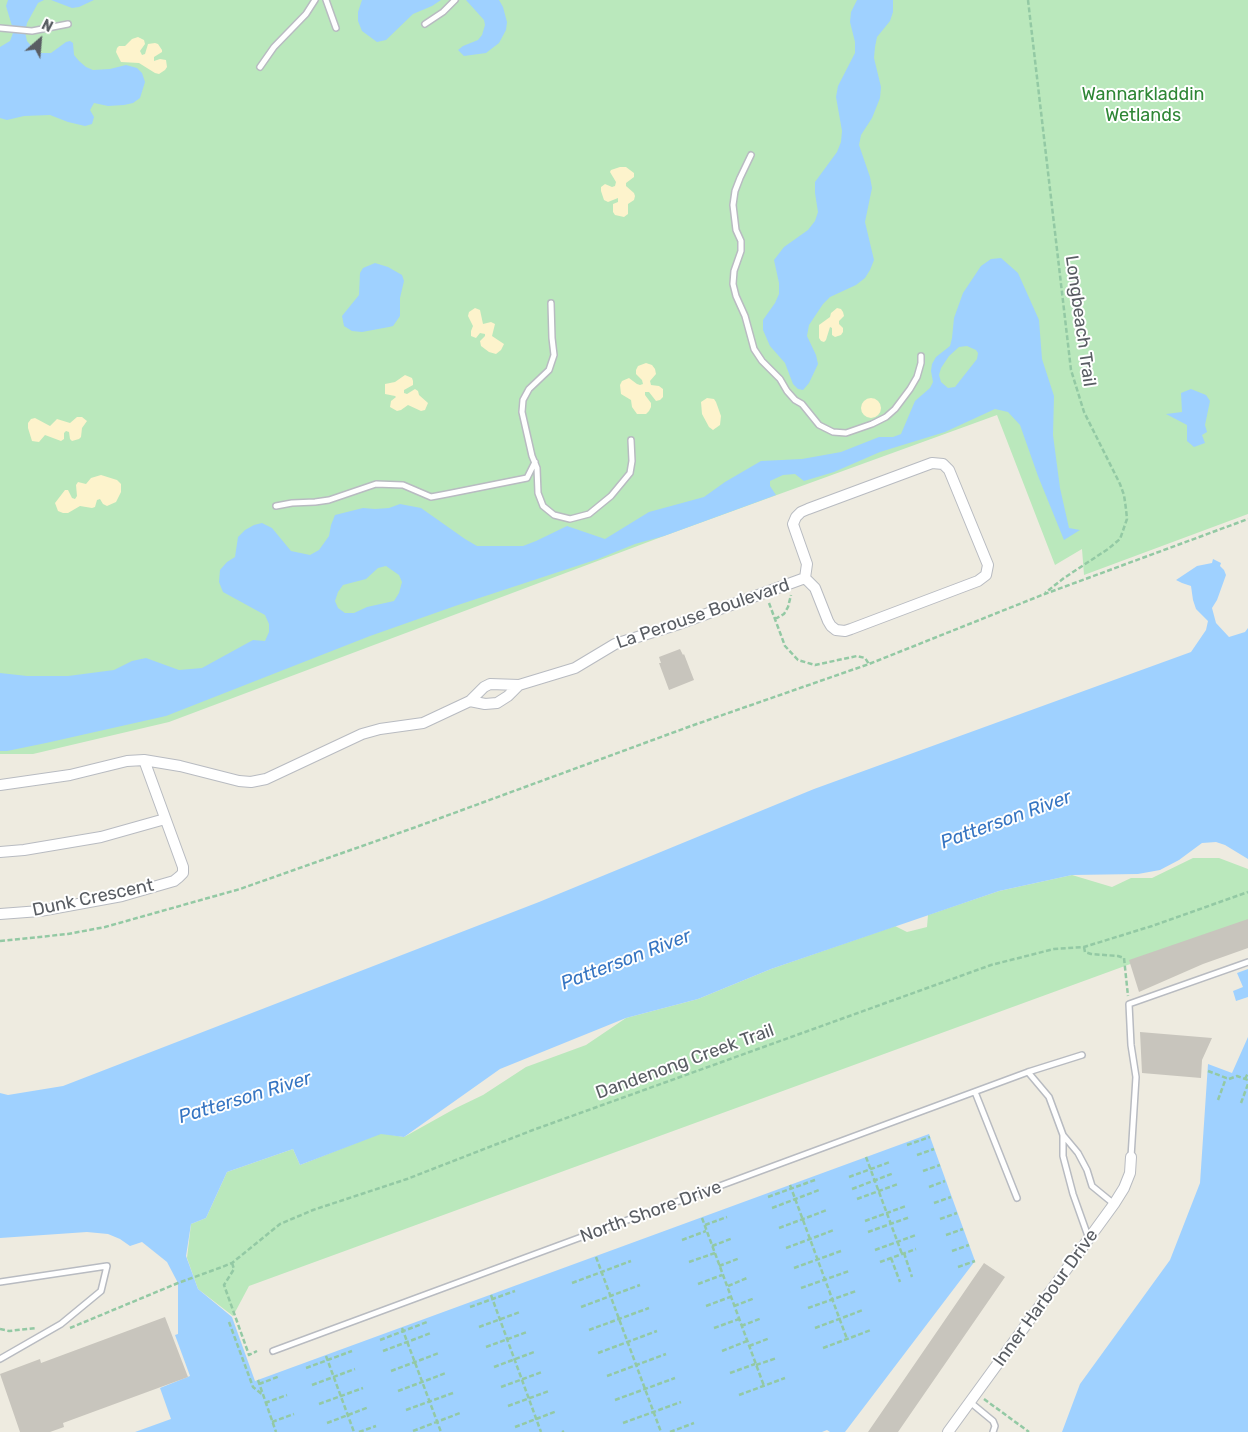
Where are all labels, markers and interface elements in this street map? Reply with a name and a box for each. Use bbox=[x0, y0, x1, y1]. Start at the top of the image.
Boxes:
north arrow bbox=[15, 15, 65, 65]
text: N bbox=[39, 16, 55, 36]
park label: Wannarkladdin Wetlands bbox=[1082, 84, 1204, 126]
street label: Longbeach Trail bbox=[1060, 254, 1100, 388]
street label: La Perouse Boulevard bbox=[614, 574, 792, 654]
water label: Patterson River bbox=[937, 786, 1075, 854]
street label: Dunk Crescent bbox=[30, 875, 156, 921]
water label: Patterson River bbox=[558, 925, 694, 995]
street label: Dandenong Creek Trail bbox=[593, 1020, 777, 1104]
water label: Patterson River bbox=[176, 1067, 314, 1129]
street label: North Shore Drive bbox=[577, 1176, 725, 1248]
street label: Inner Harbour Drive bbox=[989, 1225, 1103, 1371]

